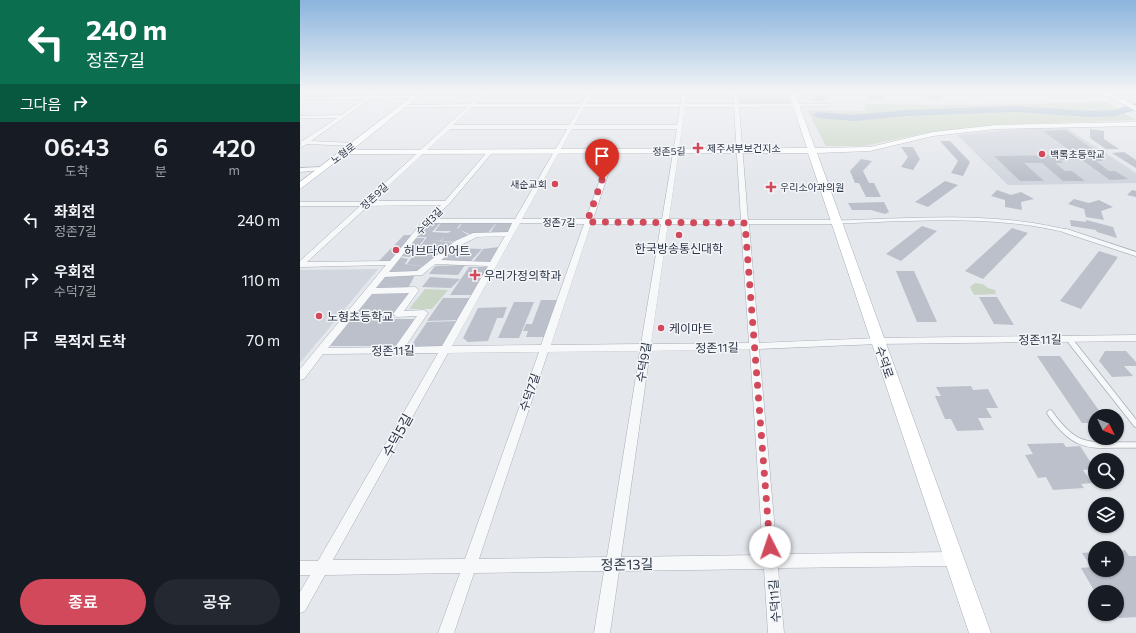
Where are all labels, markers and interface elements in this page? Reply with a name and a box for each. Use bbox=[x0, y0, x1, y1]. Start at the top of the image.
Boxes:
text: 240 m bbox=[86, 12, 167, 46]
icon: left bbox=[20, 16, 72, 68]
text: 정존7길 bbox=[86, 49, 145, 71]
icon: right bbox=[69, 92, 91, 114]
text: 그다음 bbox=[20, 95, 61, 113]
text: 06:43 bbox=[44, 132, 109, 161]
text: 6 bbox=[153, 132, 168, 161]
text: 420 bbox=[212, 133, 256, 162]
pin bbox=[585, 139, 619, 180]
street label: 노형로 bbox=[328, 140, 358, 166]
marker: 제주서부보건지소 bbox=[692, 142, 704, 154]
place label: 제주서부보건지소 bbox=[707, 142, 781, 154]
icon: arrive bbox=[591, 145, 613, 167]
street label: 정존5길 bbox=[652, 145, 686, 157]
place label: 백록초등학교 bbox=[1050, 148, 1105, 160]
marker: 백록초등학교 bbox=[1037, 149, 1047, 159]
text: m bbox=[228, 162, 240, 178]
text: 도착 bbox=[65, 163, 89, 179]
text: 분 bbox=[155, 163, 167, 179]
place label: 새순교회 bbox=[510, 178, 547, 190]
marker: 새순교회 bbox=[550, 179, 560, 189]
street label: 정존9길 bbox=[358, 180, 390, 212]
marker: 우리소아과의원 bbox=[765, 181, 777, 193]
place label: 우리소아과의원 bbox=[780, 181, 844, 193]
text: 좌회전 bbox=[54, 202, 95, 220]
street label: 수덕3길 bbox=[413, 205, 445, 237]
icon: left bbox=[20, 209, 42, 231]
text: 240 m bbox=[237, 211, 280, 229]
street label: 정존7길 bbox=[543, 216, 575, 228]
text: 정존7길 bbox=[54, 223, 97, 239]
marker: 한국방송통신대학 bbox=[674, 230, 684, 240]
place label: 한국방송통신대학 bbox=[635, 241, 723, 255]
place label: 허브다이어트 bbox=[404, 243, 470, 257]
marker: 허브다이어트 bbox=[391, 245, 401, 255]
text: 우회전 bbox=[54, 262, 95, 280]
place label: 우리가정의학과 bbox=[484, 268, 561, 282]
icon: right bbox=[20, 269, 42, 291]
marker: 우리가정의학과 bbox=[469, 269, 481, 281]
text: 110 m bbox=[241, 271, 280, 289]
text: 수덕7길 bbox=[54, 283, 97, 299]
place label: 노형초등학교 bbox=[327, 309, 393, 323]
marker: 노형초등학교 bbox=[314, 311, 324, 321]
place label: 케이마트 bbox=[669, 321, 713, 335]
marker: 케이마트 bbox=[656, 323, 666, 333]
icon: arrive bbox=[20, 329, 42, 351]
text: 70 m bbox=[246, 331, 280, 349]
text: 목적지 도착 bbox=[54, 332, 126, 350]
street label: 정존11길 bbox=[1018, 332, 1062, 346]
street label: 정존11길 bbox=[695, 340, 739, 354]
street label: 수덕9길 bbox=[633, 341, 653, 383]
street label: 정존11길 bbox=[371, 343, 415, 357]
street label: 수덕로 bbox=[873, 344, 897, 380]
street label: 수덕7길 bbox=[516, 371, 542, 413]
north arrow bbox=[1088, 409, 1124, 445]
map controls bbox=[1088, 409, 1124, 621]
street label: 수덕5길 bbox=[378, 410, 416, 460]
button: search bbox=[1088, 453, 1124, 489]
button: layers bbox=[1088, 497, 1124, 533]
position arrow bbox=[749, 526, 791, 568]
button: + bbox=[1088, 541, 1124, 577]
street label: 정존13길 bbox=[601, 555, 653, 573]
button: 종료 bbox=[20, 579, 146, 625]
button: 공유 bbox=[154, 579, 280, 625]
street label: 수덕11길 bbox=[766, 579, 782, 623]
button: − bbox=[1088, 585, 1124, 621]

